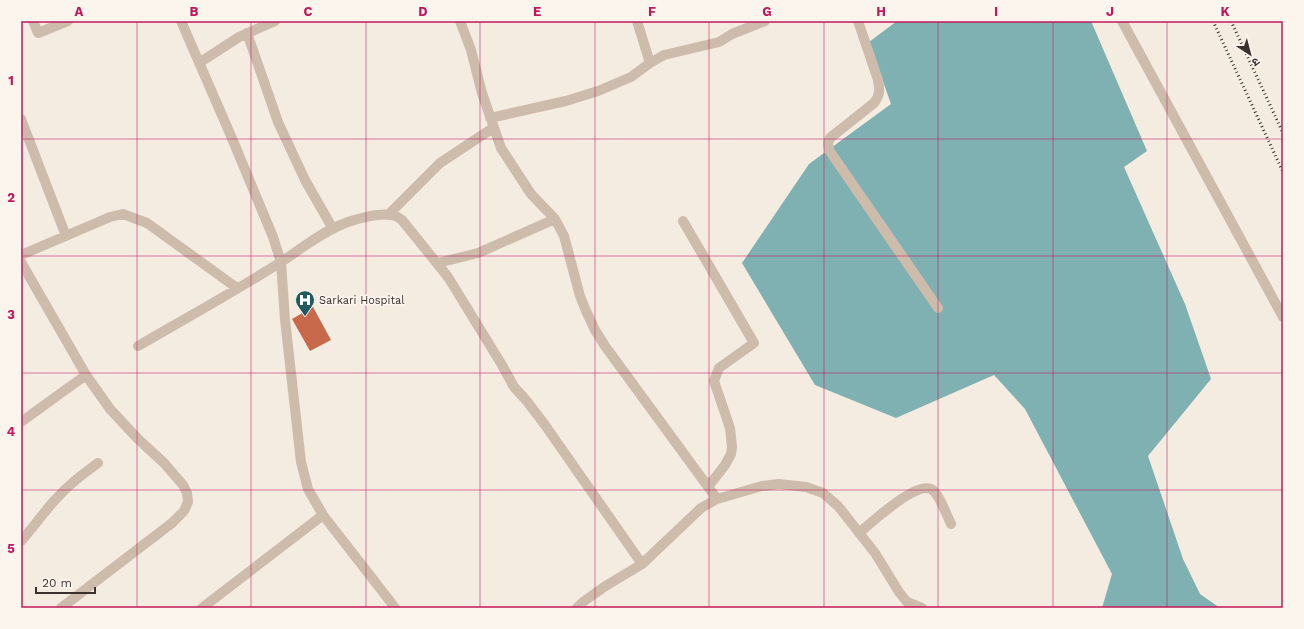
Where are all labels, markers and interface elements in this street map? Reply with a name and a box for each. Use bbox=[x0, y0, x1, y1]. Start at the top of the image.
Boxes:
text: A bbox=[75, 4, 84, 19]
text: B bbox=[190, 4, 199, 19]
text: C bbox=[304, 4, 313, 19]
text: D bbox=[418, 4, 428, 19]
text: E bbox=[533, 4, 541, 19]
text: F bbox=[648, 4, 656, 19]
text: G bbox=[762, 4, 772, 19]
text: H bbox=[876, 4, 886, 19]
text: I bbox=[994, 4, 998, 19]
text: J bbox=[1106, 4, 1114, 19]
text: K bbox=[1220, 4, 1230, 19]
north arrow bbox=[1230, 34, 1270, 74]
text: उ bbox=[1249, 55, 1262, 69]
text: 1 bbox=[8, 73, 14, 88]
text: 2 bbox=[7, 190, 15, 205]
hospital icon: Sarkari Hospital bbox=[294, 289, 316, 317]
place label: Sarkari Hospital bbox=[319, 294, 405, 307]
text: 3 bbox=[7, 307, 15, 322]
text: 4 bbox=[7, 424, 16, 439]
text: 5 bbox=[7, 541, 15, 556]
scale bar bbox=[36, 569, 95, 595]
text: 20 m bbox=[42, 576, 72, 590]

